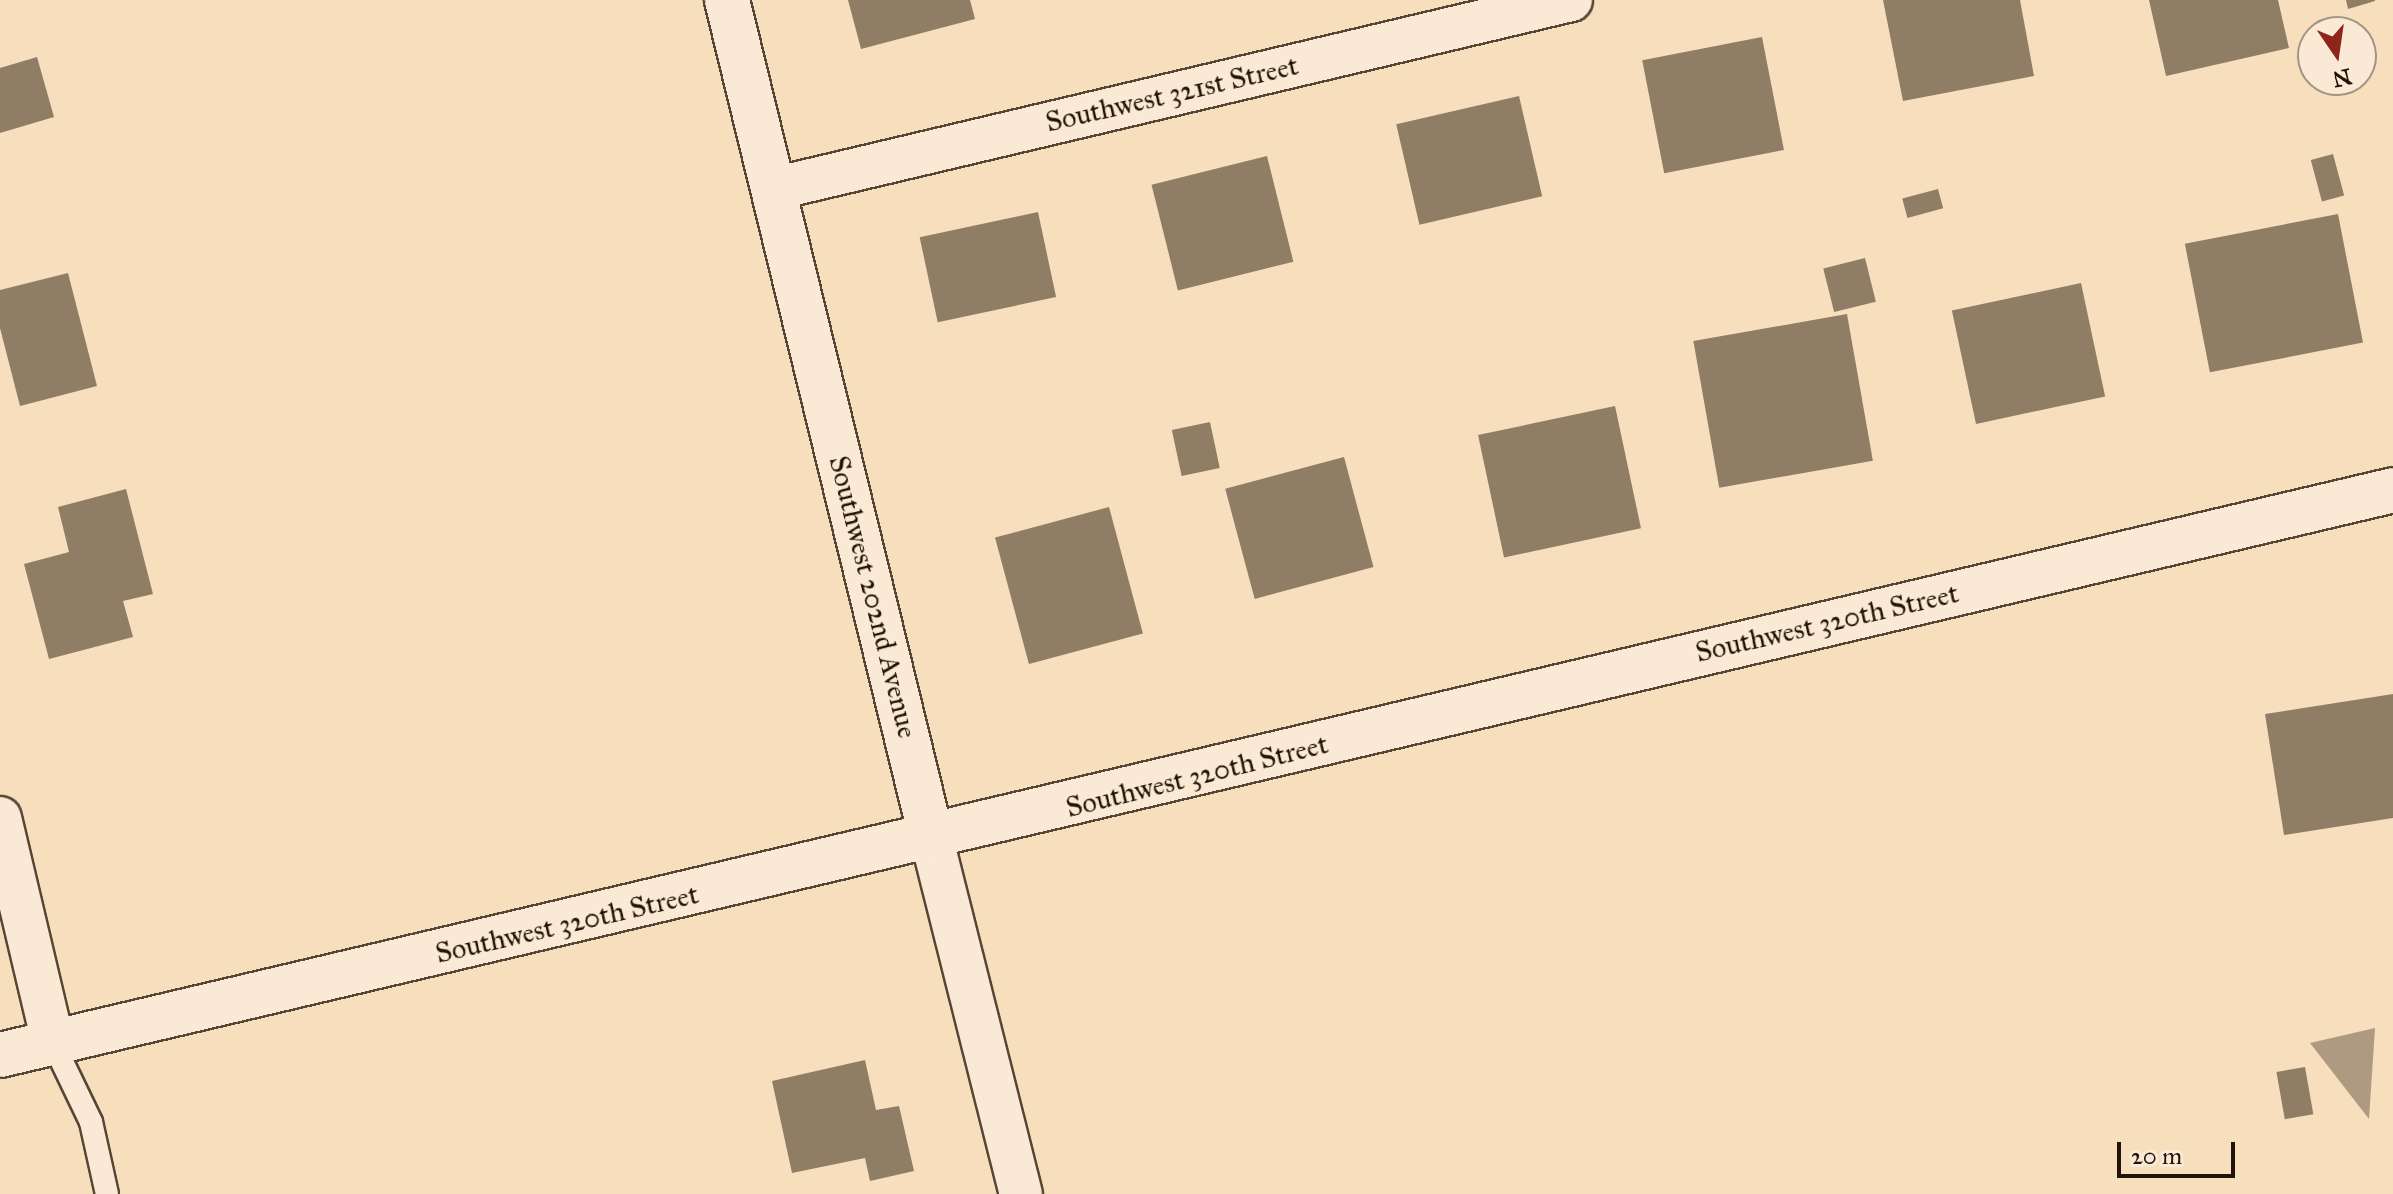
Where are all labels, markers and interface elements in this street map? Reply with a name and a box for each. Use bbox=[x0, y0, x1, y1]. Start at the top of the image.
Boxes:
north arrow bbox=[2297, 16, 2377, 96]
street label: Southwest 321st Street bbox=[1042, 49, 1302, 139]
text: N bbox=[2330, 63, 2354, 93]
street label: Southwest 202nd Avenue bbox=[822, 452, 924, 742]
street label: Southwest 320th Street bbox=[1692, 576, 1962, 670]
street label: Southwest 320th Street bbox=[1063, 727, 1331, 825]
street label: Southwest 320th Street bbox=[432, 877, 702, 971]
scale bar bbox=[2121, 1126, 2239, 1176]
text: 20 m bbox=[2131, 1141, 2182, 1171]

